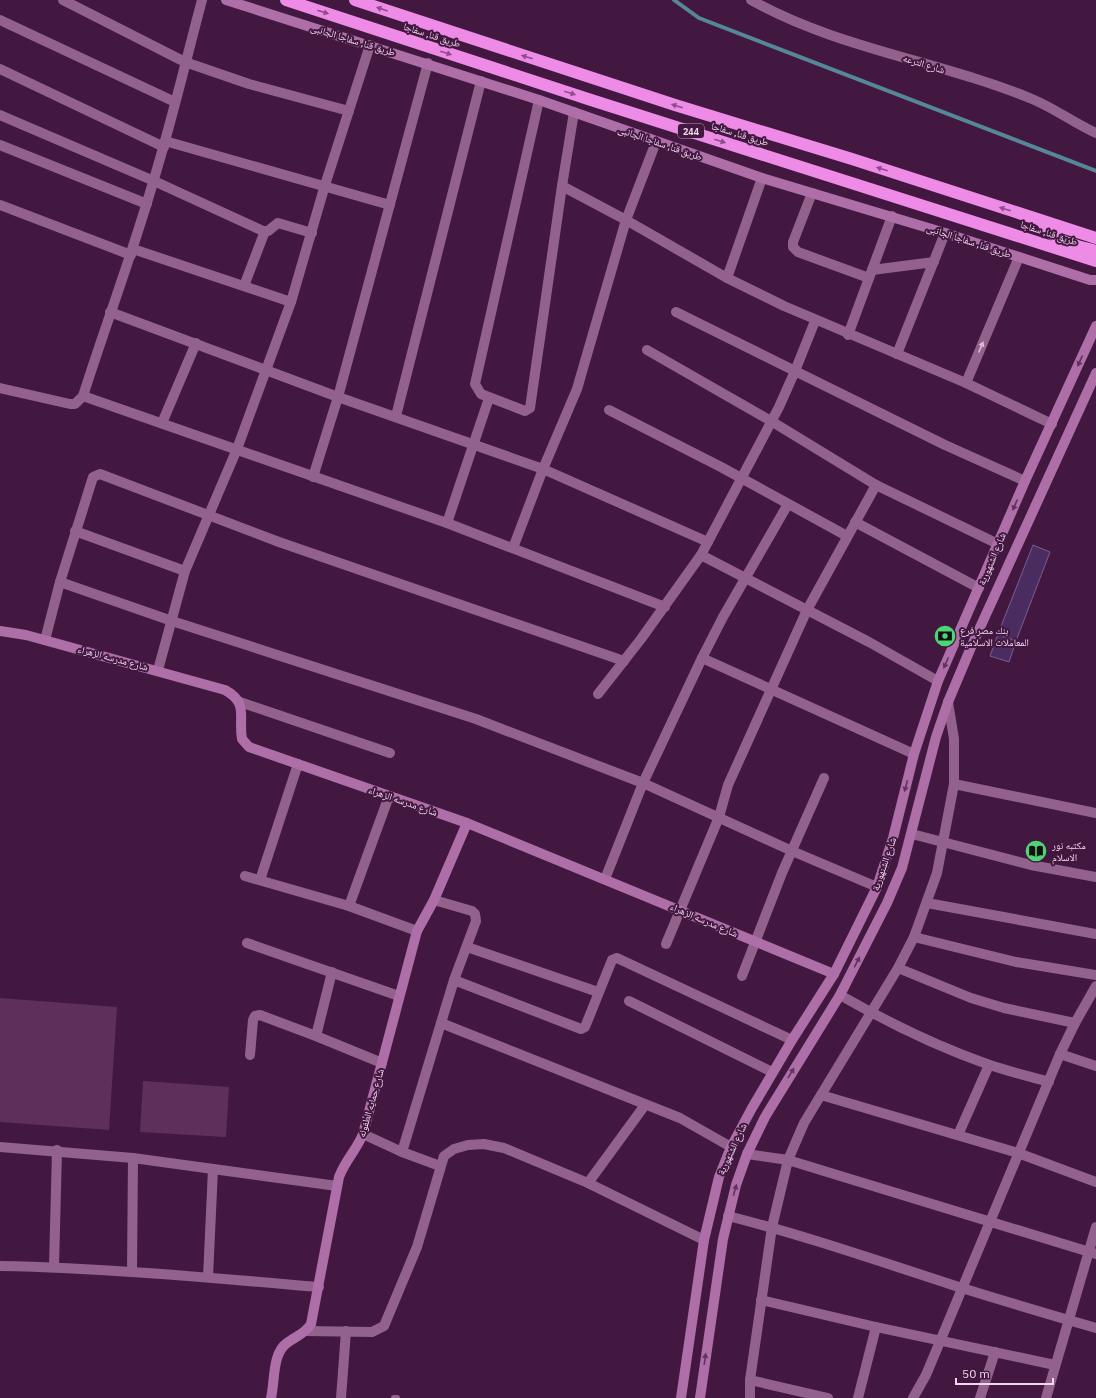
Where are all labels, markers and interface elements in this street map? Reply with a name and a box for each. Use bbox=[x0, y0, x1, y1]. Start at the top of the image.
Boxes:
one-way arrow bbox=[376, 6, 388, 12]
one-way arrow bbox=[317, 9, 329, 15]
street label: طريق قنا, سفاجا bbox=[402, 20, 463, 50]
street label: طريق قنا, سفاجا الجانبى bbox=[309, 21, 397, 59]
one-way arrow bbox=[441, 50, 453, 56]
street label: شارع الترعه bbox=[901, 51, 947, 77]
one-way arrow bbox=[521, 54, 533, 60]
one-way arrow bbox=[564, 90, 576, 96]
one-way arrow bbox=[671, 103, 683, 109]
street label: طريق قنا, سفاجا bbox=[710, 119, 771, 149]
street label: طريق قنا, سفاجا الجانبى bbox=[616, 123, 704, 164]
road number: 244 bbox=[678, 124, 704, 138]
one-way arrow bbox=[715, 138, 727, 144]
one-way arrow bbox=[875, 166, 887, 172]
one-way arrow bbox=[999, 206, 1011, 212]
street label: طريق قنا, سفاجا bbox=[1019, 218, 1080, 248]
street label: طريق قنا, سفاجا الجانبى bbox=[925, 221, 1013, 261]
one-way arrow bbox=[978, 341, 984, 352]
one-way arrow bbox=[1077, 356, 1083, 367]
one-way arrow bbox=[1011, 500, 1017, 512]
street label: شارع الشنهورية bbox=[975, 530, 1009, 587]
bank icon: بنك مصر فرع المعاملات الاسلامية bbox=[932, 623, 958, 649]
place label: بنك مصر فرع المعاملات الاسلامية bbox=[960, 624, 1029, 649]
street label: شارع مدرسه الزهراء bbox=[76, 642, 150, 674]
one-way arrow bbox=[943, 657, 949, 669]
one-way arrow bbox=[902, 780, 908, 792]
street label: شارع مدرسه الزهراء bbox=[367, 783, 440, 819]
street label: شارع الشنهورية bbox=[869, 835, 899, 892]
library icon: مكتبه نور الاسلام bbox=[1023, 838, 1049, 864]
place label: مكتبه نور الاسلام bbox=[1051, 839, 1086, 865]
street label: شارع مدرسه الزهراء bbox=[668, 900, 740, 940]
one-way arrow bbox=[854, 956, 861, 968]
street label: شارع حمايه الطفوله bbox=[355, 1067, 387, 1139]
one-way arrow bbox=[787, 1067, 794, 1079]
street label: شارع الشنهورية bbox=[714, 1121, 750, 1177]
one-way arrow bbox=[732, 1184, 738, 1196]
one-way arrow bbox=[702, 1353, 708, 1365]
scale bar bbox=[956, 1360, 1053, 1386]
text: 50 m bbox=[962, 1366, 990, 1381]

